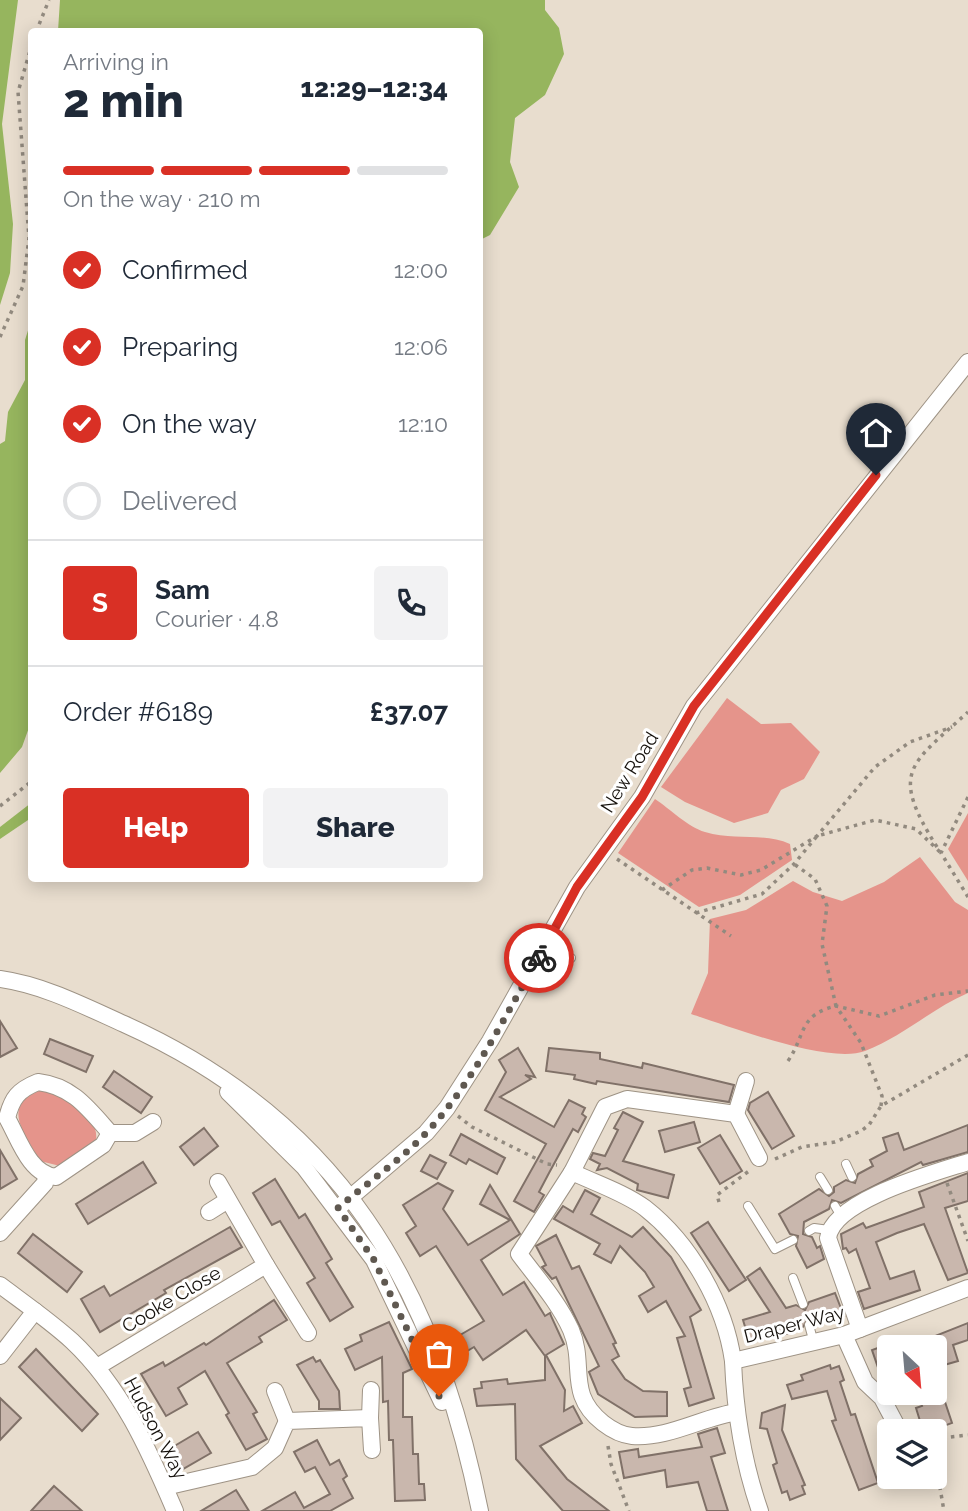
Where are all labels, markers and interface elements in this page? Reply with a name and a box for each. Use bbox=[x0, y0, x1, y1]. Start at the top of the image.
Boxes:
text: Arriving in bbox=[63, 48, 169, 75]
text: 12:29–12:34 bbox=[300, 73, 448, 103]
text: 2 min bbox=[63, 74, 184, 128]
text: On the way · 210 m bbox=[63, 185, 261, 212]
icon: check bbox=[63, 251, 101, 289]
text: Confirmed bbox=[122, 255, 248, 285]
text: 12:00 bbox=[394, 256, 448, 283]
icon: check bbox=[63, 328, 101, 366]
text: Preparing bbox=[122, 332, 238, 362]
text: 12:06 bbox=[394, 333, 448, 360]
pin bbox=[846, 403, 906, 475]
icon: check bbox=[63, 405, 101, 443]
text: On the way bbox=[122, 409, 257, 439]
text: 12:10 bbox=[398, 410, 448, 437]
icon: home bbox=[857, 414, 895, 452]
text: Delivered bbox=[122, 486, 237, 516]
button: phone bbox=[374, 566, 448, 640]
text: Sam bbox=[155, 575, 210, 605]
text: S bbox=[92, 588, 108, 618]
text: Courier · 4.8 bbox=[155, 605, 279, 632]
text: Order #6189 bbox=[63, 697, 213, 727]
text: £37.07 bbox=[370, 697, 448, 727]
street label: New Road bbox=[596, 728, 662, 816]
button: Help bbox=[63, 788, 249, 868]
button: Share bbox=[263, 788, 448, 868]
courier bbox=[504, 923, 574, 993]
icon: bike bbox=[520, 939, 558, 977]
street label: Cooke Close bbox=[118, 1261, 224, 1337]
street label: Draper Way bbox=[741, 1301, 847, 1347]
pin bbox=[409, 1324, 469, 1396]
icon: bag bbox=[420, 1335, 458, 1373]
north arrow bbox=[877, 1335, 947, 1405]
map controls bbox=[877, 1335, 947, 1489]
street label: Hudson Way bbox=[120, 1373, 192, 1483]
button: layers bbox=[877, 1419, 947, 1489]

